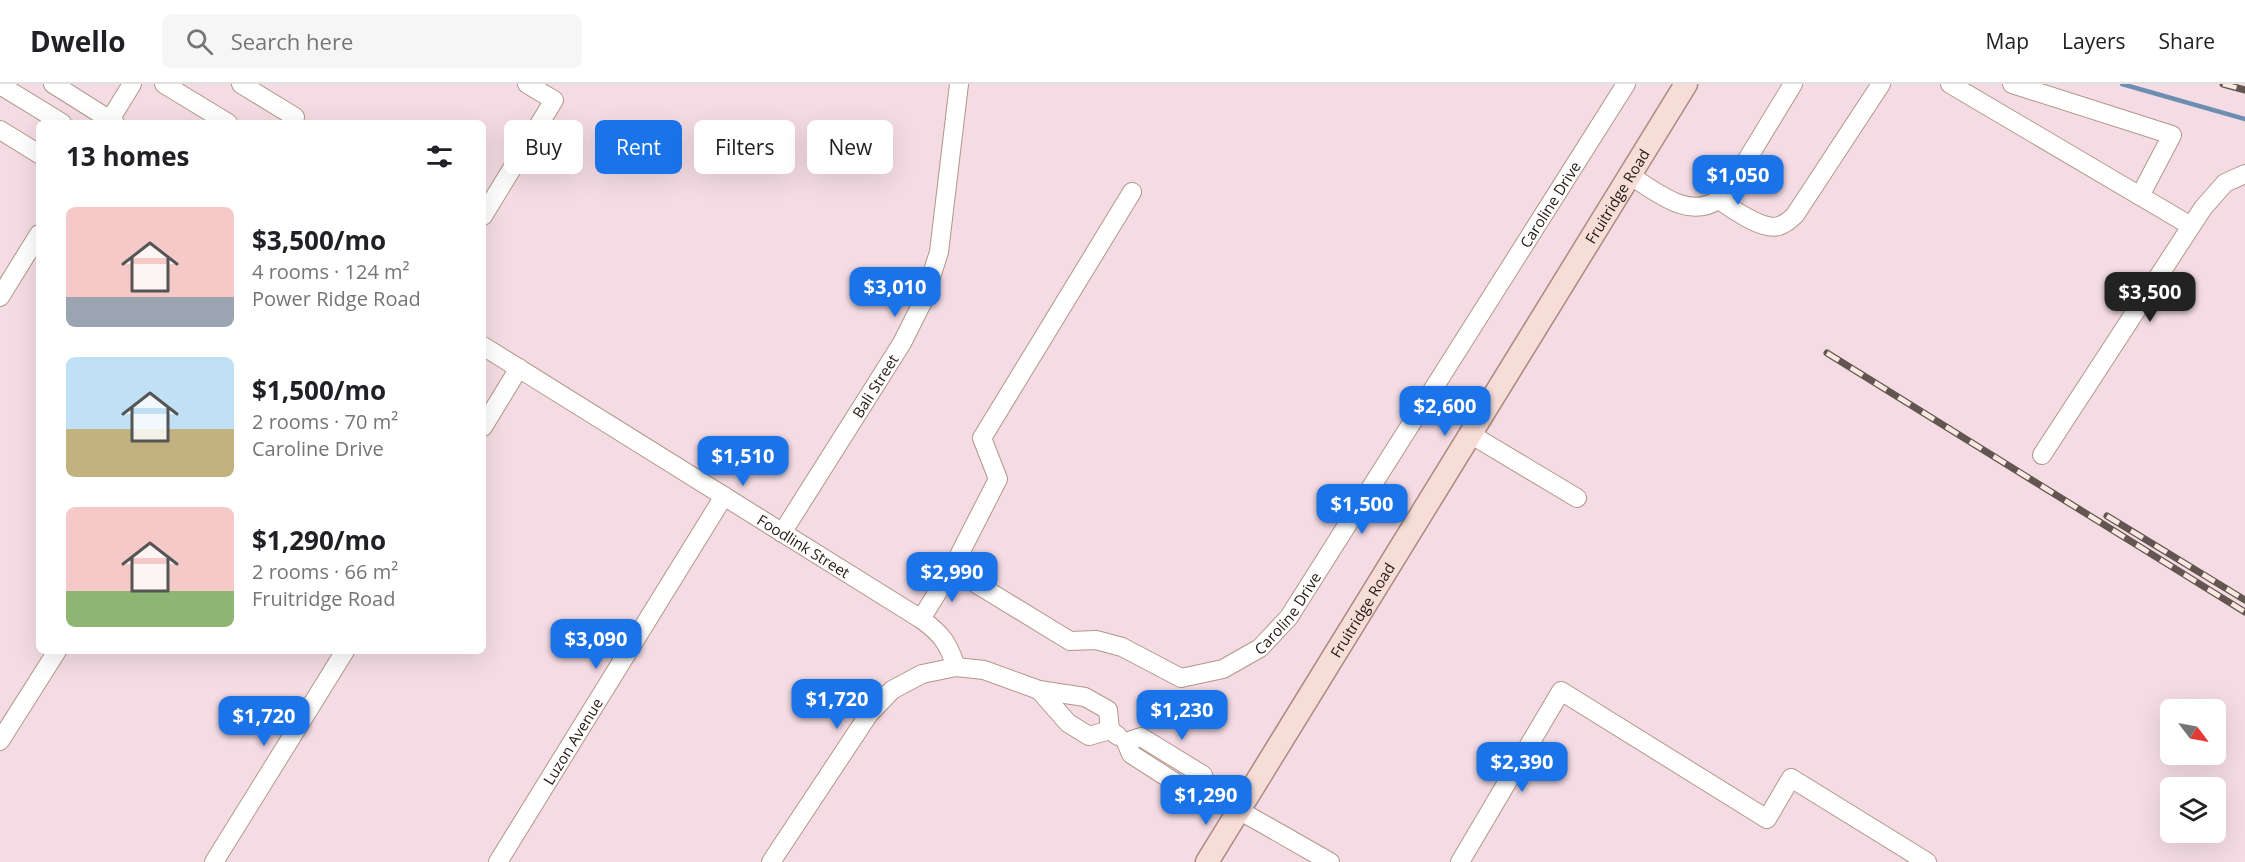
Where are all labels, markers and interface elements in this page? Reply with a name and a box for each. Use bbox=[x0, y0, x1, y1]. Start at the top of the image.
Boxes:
search box bbox=[162, 14, 582, 68]
text: Dwello bbox=[30, 22, 126, 60]
icon: search bbox=[183, 25, 216, 58]
text: Search here bbox=[231, 26, 353, 56]
text: Map bbox=[1986, 27, 2029, 55]
text: Layers bbox=[2062, 27, 2126, 55]
text: Share bbox=[2159, 27, 2215, 55]
chip: Buy bbox=[504, 120, 583, 174]
chip: Rent bbox=[595, 120, 682, 174]
chip: Filters bbox=[694, 120, 795, 174]
chip: New bbox=[807, 120, 893, 174]
text: 13 homes bbox=[66, 138, 190, 174]
icon: filters bbox=[423, 140, 456, 173]
street label: Fruitridge Road bbox=[1580, 145, 1654, 247]
pin: $1,050 bbox=[1689, 155, 1787, 206]
street label: Caroline Drive bbox=[1515, 157, 1585, 251]
text: $1,050 bbox=[1707, 161, 1769, 188]
text: $3,500/mo bbox=[252, 222, 386, 258]
icon: home bbox=[114, 231, 186, 303]
text: 4 rooms · 124 m² bbox=[252, 258, 410, 285]
pin: $3,010 bbox=[846, 267, 944, 318]
pin: $3,500 bbox=[2101, 272, 2199, 323]
text: $3,010 bbox=[864, 273, 926, 300]
text: $3,500 bbox=[2119, 278, 2181, 305]
text: Power Ridge Road bbox=[252, 285, 421, 312]
street label: Bali Street bbox=[847, 350, 902, 421]
text: $1,500/mo bbox=[252, 372, 386, 408]
icon: home bbox=[114, 381, 186, 453]
pin: $2,600 bbox=[1396, 386, 1494, 437]
text: $2,600 bbox=[1414, 392, 1476, 419]
text: 2 rooms · 70 m² bbox=[252, 408, 398, 435]
text: Caroline Drive bbox=[252, 435, 384, 462]
pin: $1,510 bbox=[694, 436, 792, 487]
text: $1,510 bbox=[712, 442, 774, 469]
pin: $1,500 bbox=[1313, 484, 1411, 535]
text: $1,500 bbox=[1331, 490, 1393, 517]
street label: Foodlink Street bbox=[754, 510, 854, 582]
text: $1,290/mo bbox=[252, 522, 386, 558]
icon: home bbox=[114, 531, 186, 603]
pin: $2,990 bbox=[903, 552, 1001, 603]
text: 2 rooms · 66 m² bbox=[252, 558, 398, 585]
text: $2,990 bbox=[921, 558, 983, 585]
street label: Fruitridge Road bbox=[1325, 559, 1399, 661]
street label: Caroline Drive bbox=[1251, 568, 1325, 659]
text: Fruitridge Road bbox=[252, 585, 395, 612]
pin: $3,090 bbox=[547, 619, 645, 670]
text: $3,090 bbox=[565, 625, 627, 652]
pin: $1,720 bbox=[788, 679, 886, 730]
text: $1,720 bbox=[806, 685, 868, 712]
pin: $1,230 bbox=[1133, 690, 1231, 741]
street label: Luzon Avenue bbox=[538, 694, 607, 788]
pin: $1,720 bbox=[215, 696, 313, 747]
text: $1,230 bbox=[1151, 696, 1213, 723]
north arrow bbox=[2160, 699, 2226, 765]
map controls bbox=[2160, 699, 2226, 843]
text: $1,720 bbox=[233, 702, 295, 729]
pin: $2,390 bbox=[1473, 742, 1571, 793]
text: $2,390 bbox=[1491, 748, 1553, 775]
pin: $1,290 bbox=[1157, 775, 1255, 826]
button: layers bbox=[2160, 777, 2226, 843]
text: $1,290 bbox=[1175, 781, 1237, 808]

